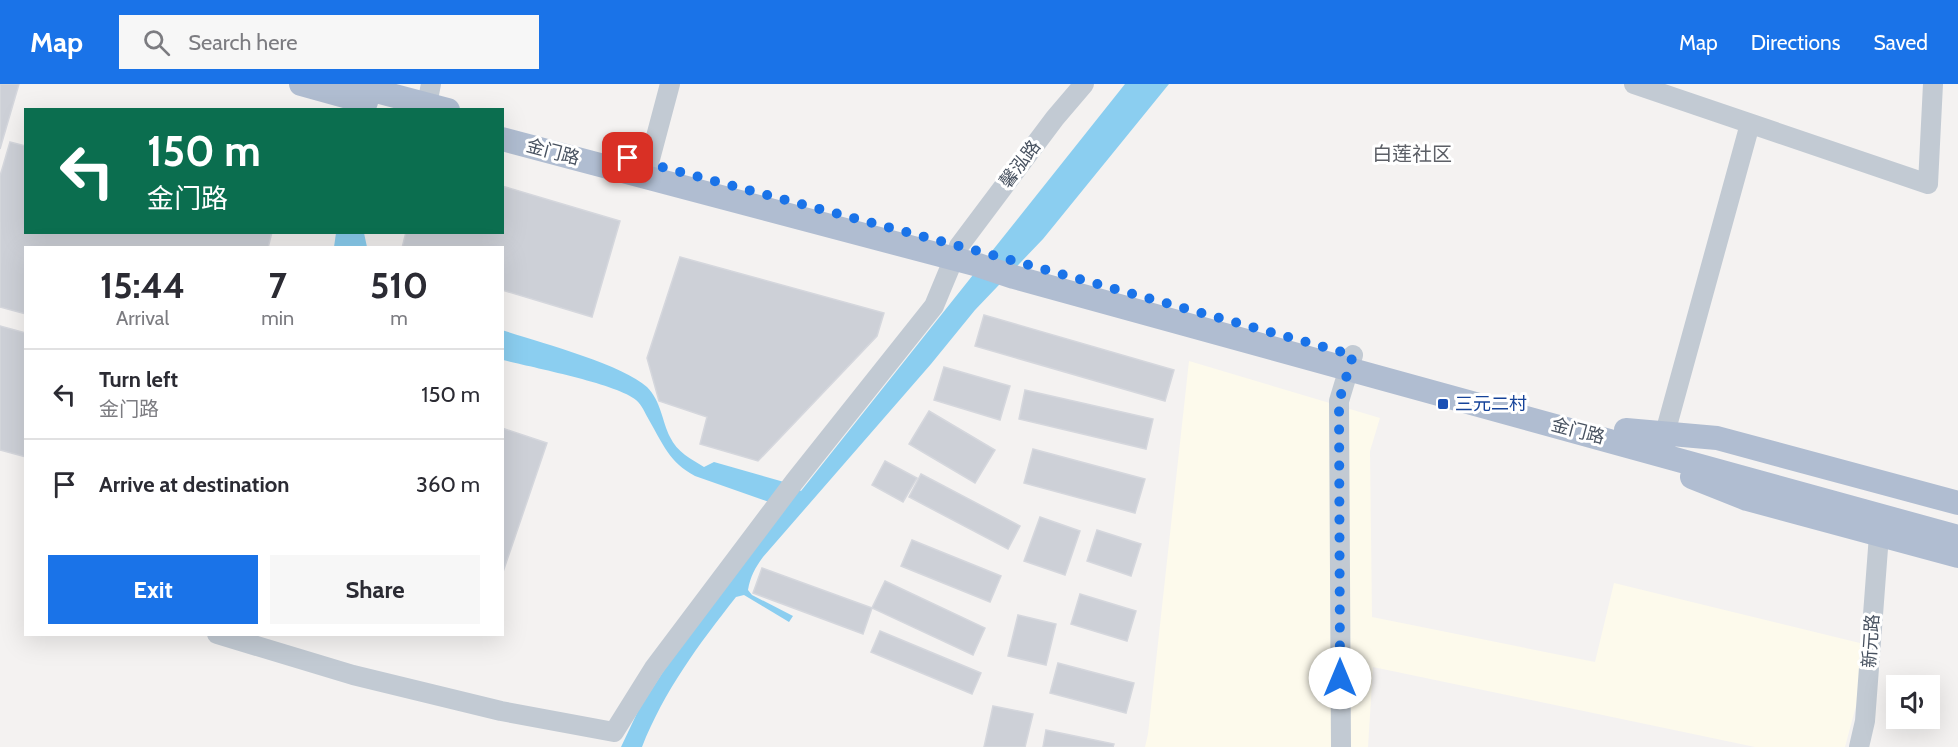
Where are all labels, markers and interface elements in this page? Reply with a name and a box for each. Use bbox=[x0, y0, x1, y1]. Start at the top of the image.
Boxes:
search box bbox=[119, 15, 539, 69]
text: Map bbox=[30, 25, 83, 59]
icon: search bbox=[140, 26, 173, 59]
text: Search here bbox=[188, 29, 297, 56]
text: Map bbox=[1679, 30, 1718, 55]
text: Directions bbox=[1751, 30, 1840, 55]
text: Saved bbox=[1873, 30, 1928, 55]
text: 150 m bbox=[147, 125, 261, 177]
icon: left bbox=[48, 132, 126, 210]
pin bbox=[602, 132, 653, 183]
street label: 金门路 bbox=[524, 134, 582, 170]
street label: 馨泓路 bbox=[995, 136, 1045, 192]
icon: arrive bbox=[611, 141, 644, 174]
district label: 白莲社区 bbox=[1372, 142, 1452, 166]
text: 金门路 bbox=[147, 182, 228, 215]
text: 15:44 bbox=[100, 263, 185, 307]
text: 7 bbox=[268, 263, 287, 307]
text: 510 bbox=[370, 263, 428, 307]
text: Arrival bbox=[116, 306, 169, 330]
text: min bbox=[261, 306, 294, 330]
text: m bbox=[390, 306, 408, 330]
text: Turn left bbox=[99, 366, 178, 393]
icon: left bbox=[48, 378, 81, 411]
text: 150 m bbox=[421, 381, 480, 408]
place label: 三元二村 bbox=[1455, 393, 1527, 415]
text: 金门路 bbox=[99, 397, 159, 421]
marker: 三元二村 bbox=[1436, 397, 1450, 411]
street label: 金门路 bbox=[1549, 413, 1607, 449]
icon: arrive bbox=[48, 468, 81, 501]
text: Arrive at destination bbox=[99, 471, 289, 498]
text: 360 m bbox=[416, 471, 480, 498]
button: Exit bbox=[48, 555, 258, 624]
button: Share bbox=[270, 555, 480, 624]
street label: 新元路 bbox=[1858, 613, 1884, 669]
position arrow bbox=[1308, 646, 1372, 710]
map controls bbox=[1886, 675, 1940, 729]
button: sound bbox=[1886, 675, 1940, 729]

